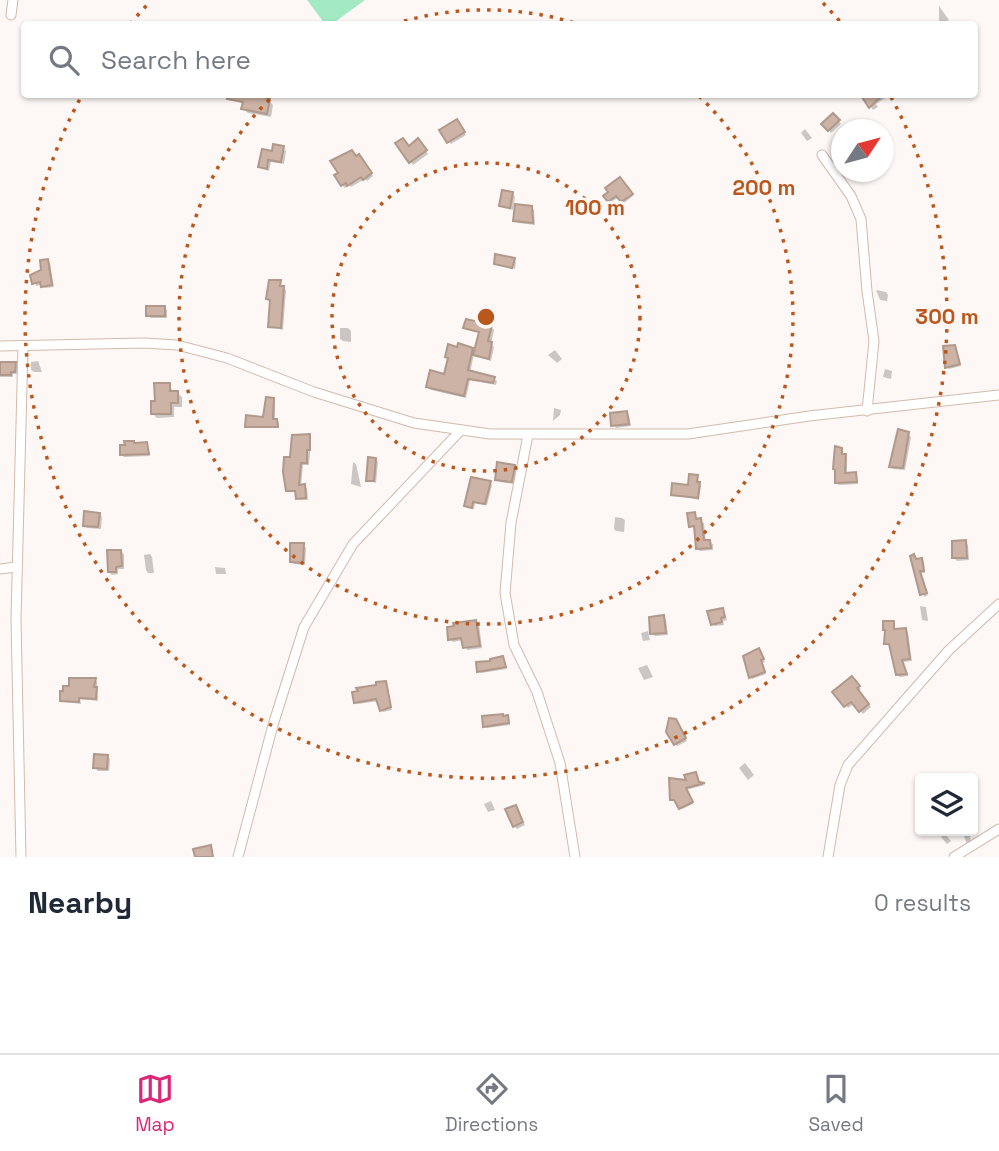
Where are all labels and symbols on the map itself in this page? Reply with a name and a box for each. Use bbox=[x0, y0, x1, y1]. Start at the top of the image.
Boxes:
north arrow bbox=[831, 119, 894, 182]
text: 200 m bbox=[733, 174, 795, 201]
text: 100 m bbox=[565, 194, 625, 221]
text: 300 m bbox=[915, 303, 979, 330]
centre of rings bbox=[474, 305, 498, 329]

